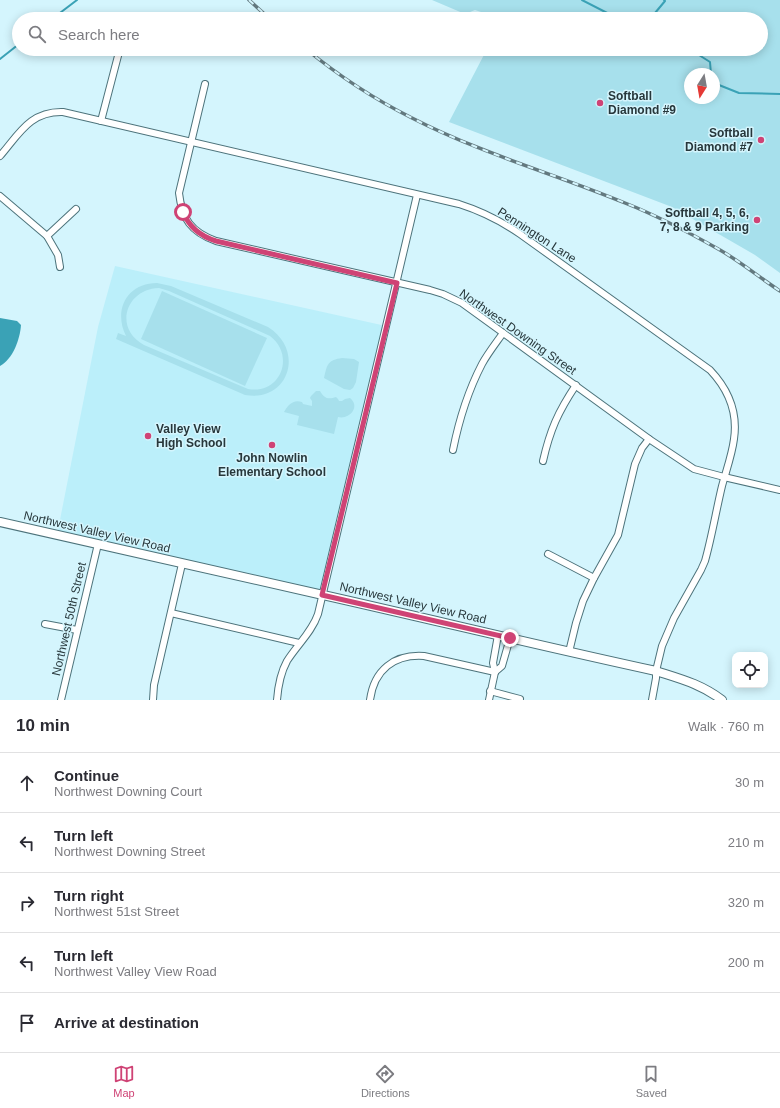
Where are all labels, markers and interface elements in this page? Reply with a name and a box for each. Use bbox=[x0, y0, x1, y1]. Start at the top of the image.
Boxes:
search box bbox=[12, 12, 768, 56]
icon: search bbox=[26, 23, 48, 45]
text: Search here bbox=[58, 26, 140, 43]
north arrow bbox=[684, 68, 720, 104]
place label: Softball Diamond #9 bbox=[608, 89, 676, 117]
marker: Softball Diamond #9 bbox=[595, 98, 605, 108]
place label: Softball Diamond #7 bbox=[685, 126, 753, 154]
marker: Softball Diamond #7 bbox=[756, 135, 766, 145]
route start bbox=[174, 203, 192, 221]
street label: Pennington Lane bbox=[495, 204, 579, 266]
place label: Softball 4, 5, 6, 7, 8 & 9 Parking bbox=[660, 206, 749, 234]
marker: Softball 4, 5, 6, 7, 8 & 9 Parking bbox=[752, 215, 762, 225]
street label: Northwest Downing Street bbox=[457, 286, 580, 378]
place label: Valley View High School bbox=[156, 422, 226, 450]
marker: Valley View High School bbox=[143, 431, 153, 441]
marker: John Nowlin Elementary School bbox=[267, 440, 277, 450]
place label: John Nowlin Elementary School bbox=[218, 451, 326, 479]
street label: Northwest Valley View Road bbox=[22, 508, 172, 556]
street label: Northwest 50th Street bbox=[49, 560, 89, 677]
street label: Northwest Valley View Road bbox=[338, 579, 488, 627]
route end bbox=[501, 629, 519, 647]
map controls bbox=[732, 652, 768, 688]
button: locate bbox=[732, 652, 768, 688]
text: 10 min bbox=[16, 716, 70, 735]
text: Walk · 760 m bbox=[688, 719, 764, 734]
text: Continue bbox=[54, 767, 119, 784]
icon: ahead bbox=[16, 772, 38, 794]
text: 30 m bbox=[735, 775, 764, 790]
text: Northwest Downing Court bbox=[54, 784, 202, 799]
text: Turn left bbox=[54, 827, 113, 844]
icon: left bbox=[16, 832, 38, 854]
text: 210 m bbox=[728, 835, 764, 850]
text: Northwest Downing Street bbox=[54, 844, 205, 859]
text: Turn right bbox=[54, 887, 124, 904]
icon: right bbox=[16, 892, 38, 914]
text: 320 m bbox=[728, 895, 764, 910]
text: Northwest 51st Street bbox=[54, 904, 179, 919]
text: Turn left bbox=[54, 947, 113, 964]
icon: left bbox=[16, 952, 38, 974]
text: 200 m bbox=[728, 955, 764, 970]
text: Northwest Valley View Road bbox=[54, 964, 217, 979]
icon: arrive bbox=[16, 1012, 38, 1034]
text: Arrive at destination bbox=[54, 1014, 199, 1031]
tab: Map bbox=[113, 1063, 135, 1099]
tab: Directions bbox=[361, 1063, 410, 1099]
tab: Saved bbox=[636, 1063, 667, 1099]

